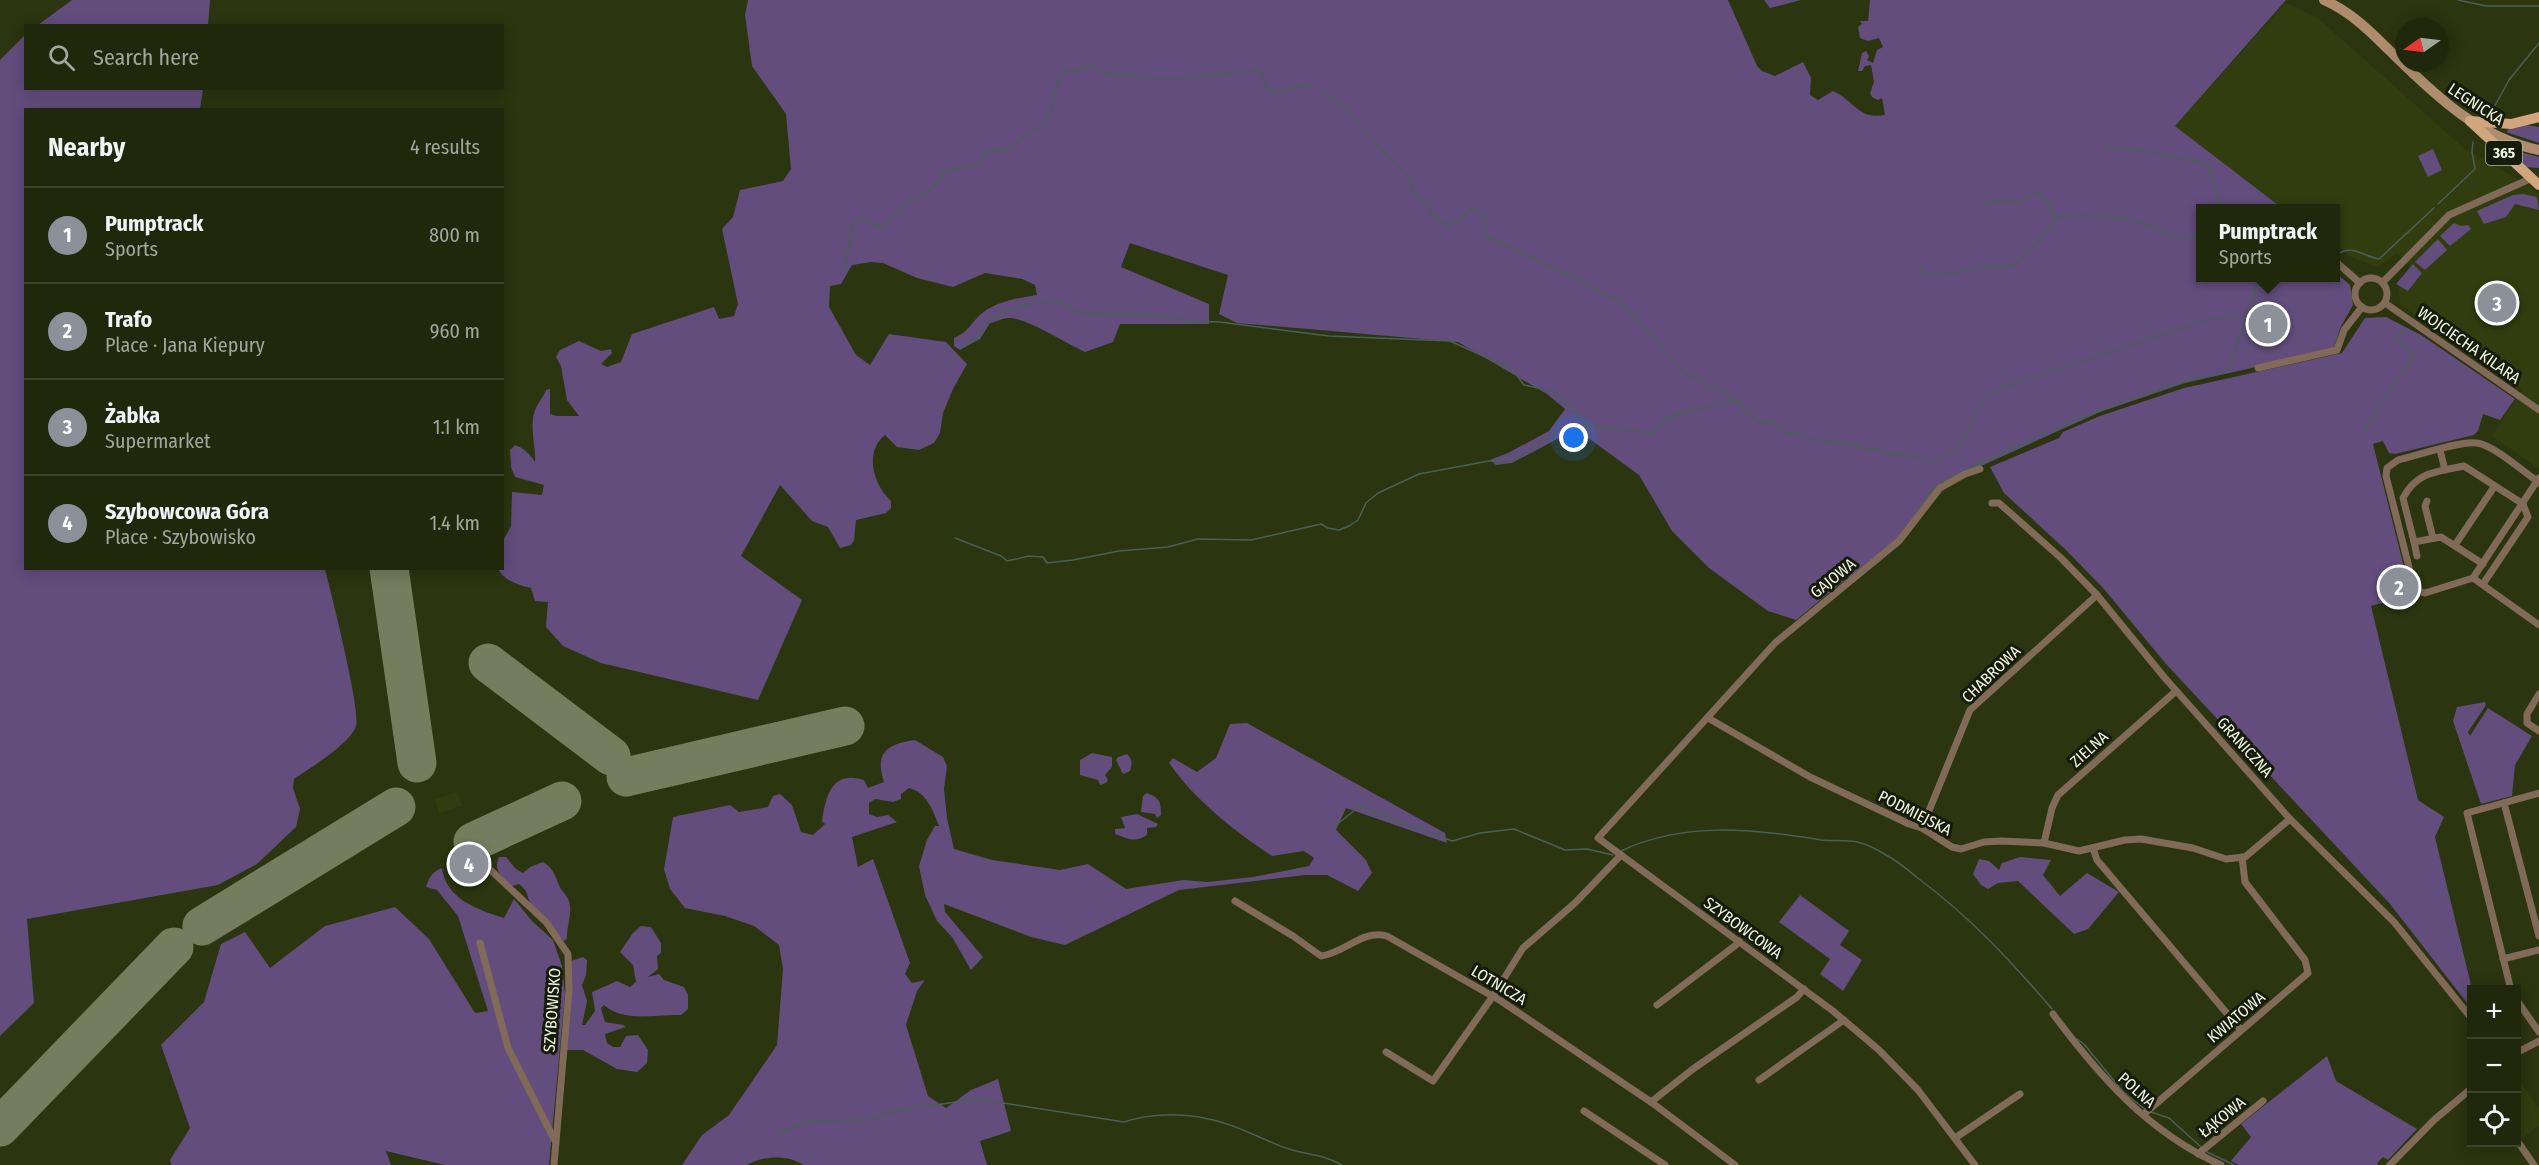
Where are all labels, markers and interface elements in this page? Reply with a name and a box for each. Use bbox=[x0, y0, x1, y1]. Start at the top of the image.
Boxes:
north arrow bbox=[2395, 18, 2449, 72]
search box bbox=[24, 24, 504, 90]
icon: search bbox=[45, 41, 78, 74]
text: Search here bbox=[93, 44, 199, 71]
street label: LEGNICKA bbox=[2445, 79, 2508, 129]
text: Nearby bbox=[48, 132, 125, 163]
text: 4 results bbox=[410, 135, 480, 159]
road number: 365 bbox=[2486, 141, 2522, 165]
popup bbox=[2196, 204, 2340, 282]
text: Pumptrack bbox=[105, 210, 204, 237]
text: Pumptrack bbox=[2219, 218, 2317, 245]
text: 1 bbox=[63, 223, 72, 247]
text: 800 m bbox=[429, 223, 480, 247]
text: Sports bbox=[105, 237, 158, 261]
text: Sports bbox=[2219, 245, 2272, 269]
pin: 3 bbox=[2478, 280, 2516, 326]
pin: 1 bbox=[2248, 302, 2288, 346]
street label: WOJCIECHA KILARA bbox=[2414, 302, 2525, 388]
text: Trafo bbox=[105, 306, 152, 333]
text: 2 bbox=[63, 319, 72, 343]
text: 960 m bbox=[430, 319, 480, 343]
text: Place · Jana Kiepury bbox=[105, 333, 265, 357]
text: Żabka bbox=[105, 402, 160, 429]
text: 3 bbox=[63, 415, 72, 439]
text: 1.1 km bbox=[433, 415, 480, 439]
your location bbox=[1559, 423, 1588, 452]
text: Supermarket bbox=[105, 429, 211, 453]
text: Szybowcowa Góra bbox=[105, 498, 269, 525]
text: 4 bbox=[62, 511, 73, 535]
text: 1.4 km bbox=[430, 511, 480, 535]
text: Place · Szybowisko bbox=[105, 525, 256, 549]
street label: GAJOWA bbox=[1807, 554, 1860, 602]
pin: 2 bbox=[2380, 564, 2418, 610]
street label: CHABROWA bbox=[1958, 641, 2025, 707]
street label: GRANICZNA bbox=[2213, 713, 2277, 781]
street label: ZIELNA bbox=[2066, 727, 2112, 771]
street label: PODMIEJSKA bbox=[1875, 786, 1955, 840]
pin: 4 bbox=[450, 842, 488, 886]
street label: SZYBOWCOWA bbox=[1700, 893, 1786, 963]
street label: LOTNICZA bbox=[1468, 961, 1531, 1009]
street label: SZYBOWISKO bbox=[540, 967, 564, 1053]
map controls bbox=[2467, 985, 2521, 1147]
button: + bbox=[2467, 985, 2521, 1039]
street label: KWIATOWA bbox=[2203, 987, 2269, 1047]
button: − bbox=[2467, 1039, 2521, 1093]
street label: POLNA bbox=[2114, 1068, 2160, 1112]
street label: ŁĄKOWA bbox=[2195, 1092, 2250, 1142]
button: locate bbox=[2467, 1093, 2521, 1147]

